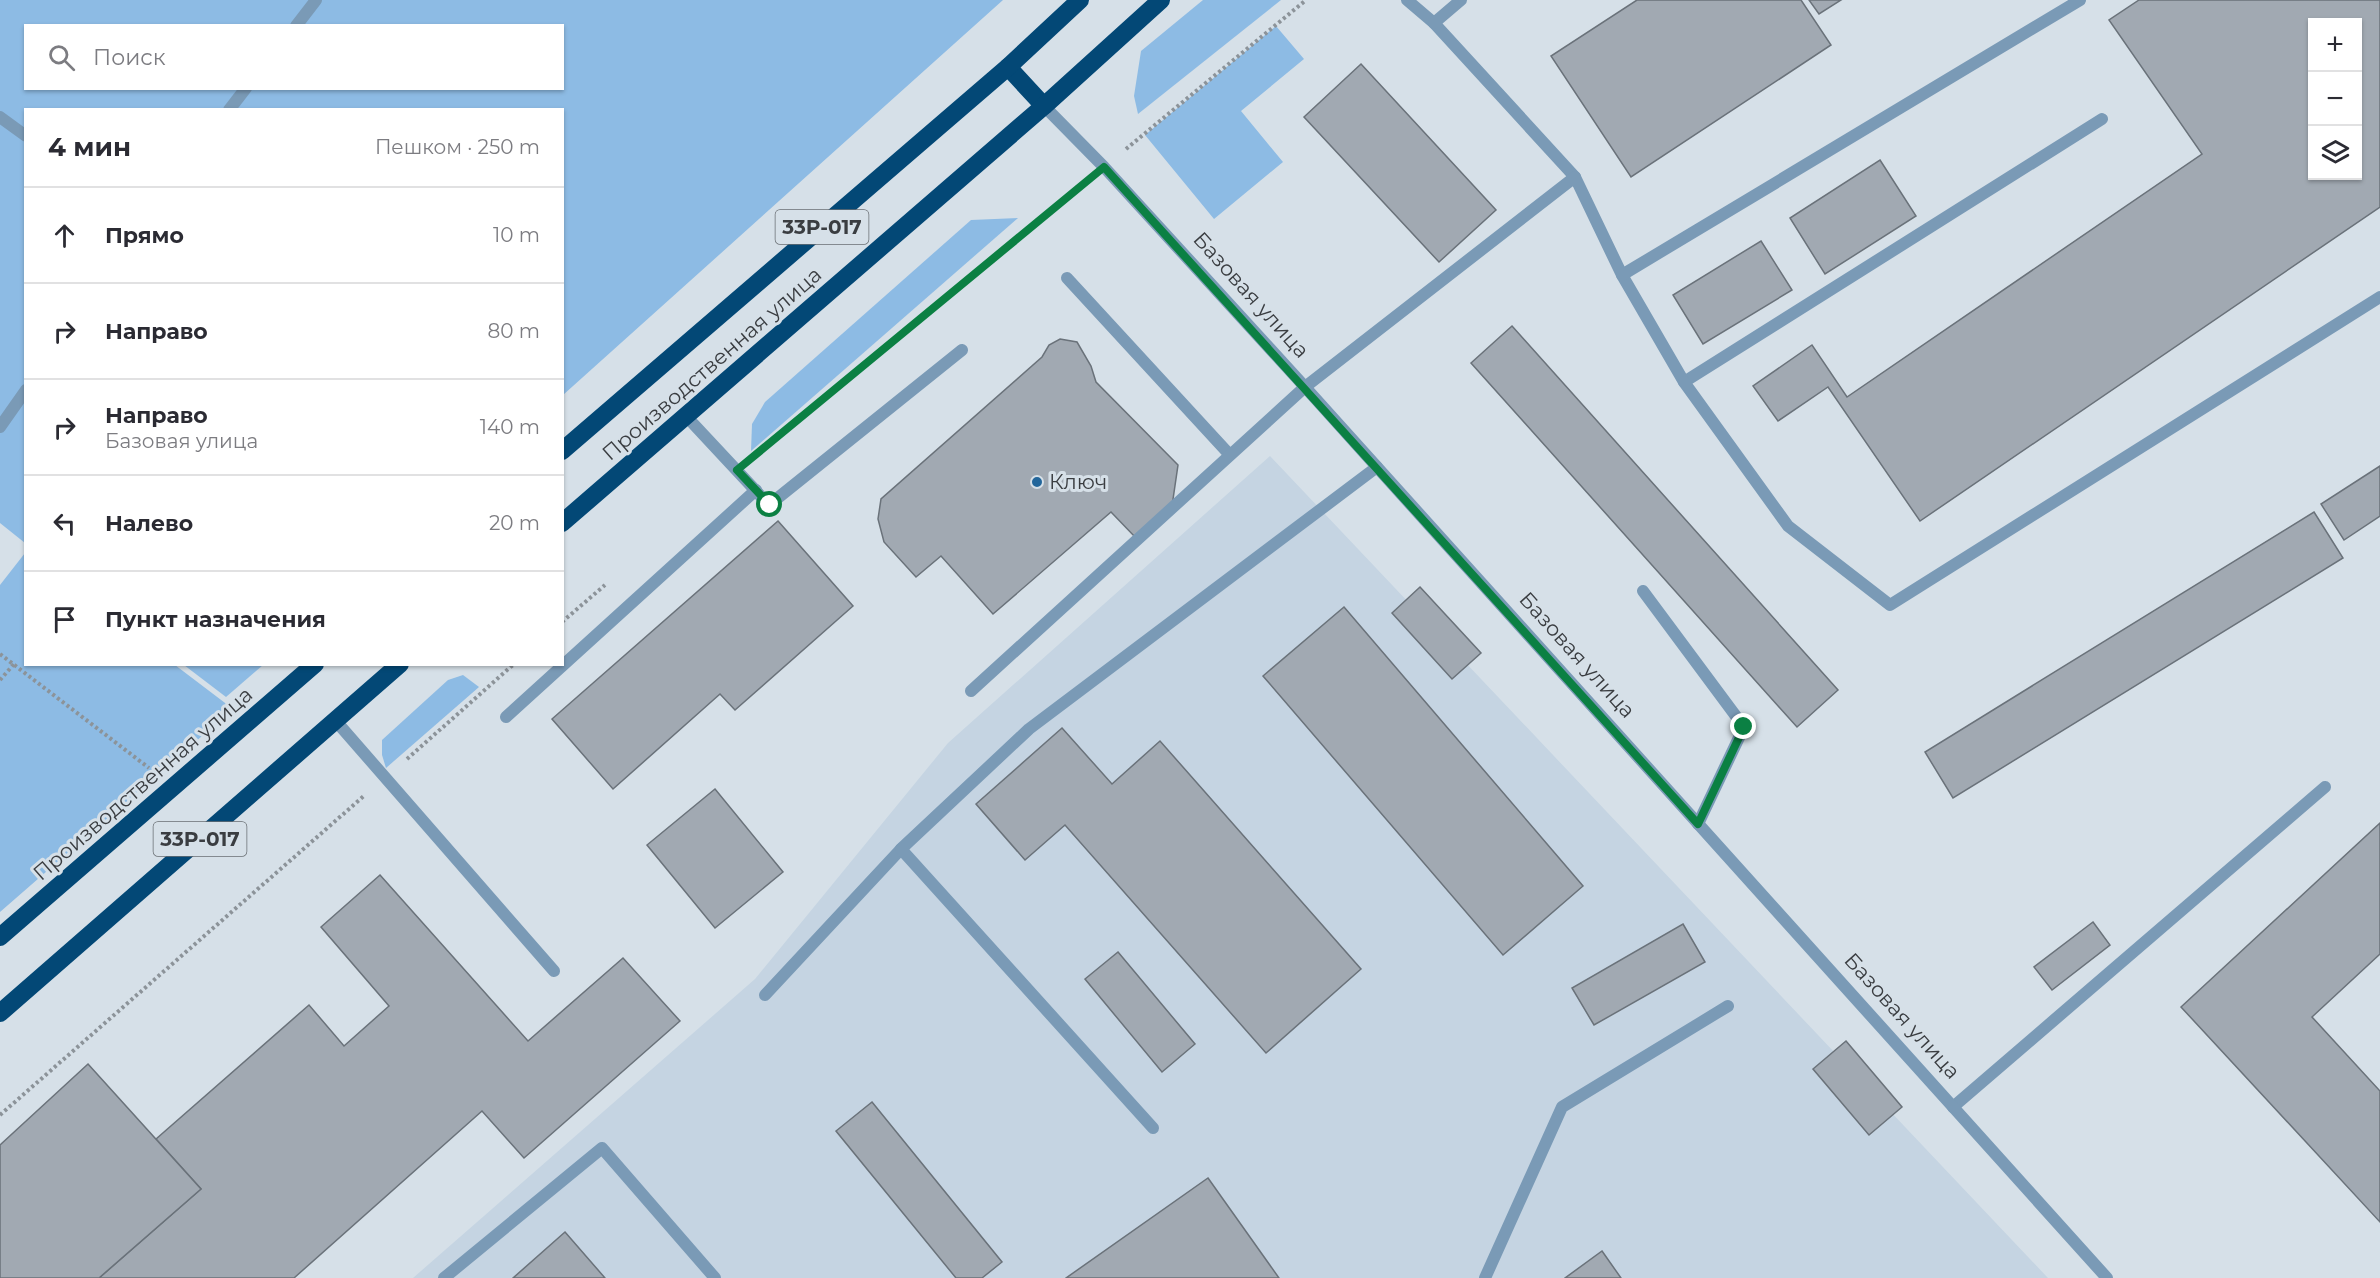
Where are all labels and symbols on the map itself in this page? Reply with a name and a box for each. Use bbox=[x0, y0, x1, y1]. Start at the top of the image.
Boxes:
road number: 33Р-017 bbox=[776, 210, 868, 244]
street label: Базовая улица bbox=[1188, 227, 1314, 363]
street label: Производственная улица bbox=[597, 262, 826, 466]
place label: Ключ bbox=[1049, 469, 1107, 494]
marker: Ключ bbox=[1030, 475, 1044, 489]
route start bbox=[756, 491, 782, 517]
street label: Базовая улица bbox=[1514, 587, 1640, 723]
street label: Производственная улица bbox=[28, 682, 257, 886]
route end bbox=[1730, 713, 1756, 739]
road number: 33Р-017 bbox=[154, 822, 246, 856]
street label: Базовая улица bbox=[1839, 948, 1965, 1084]

